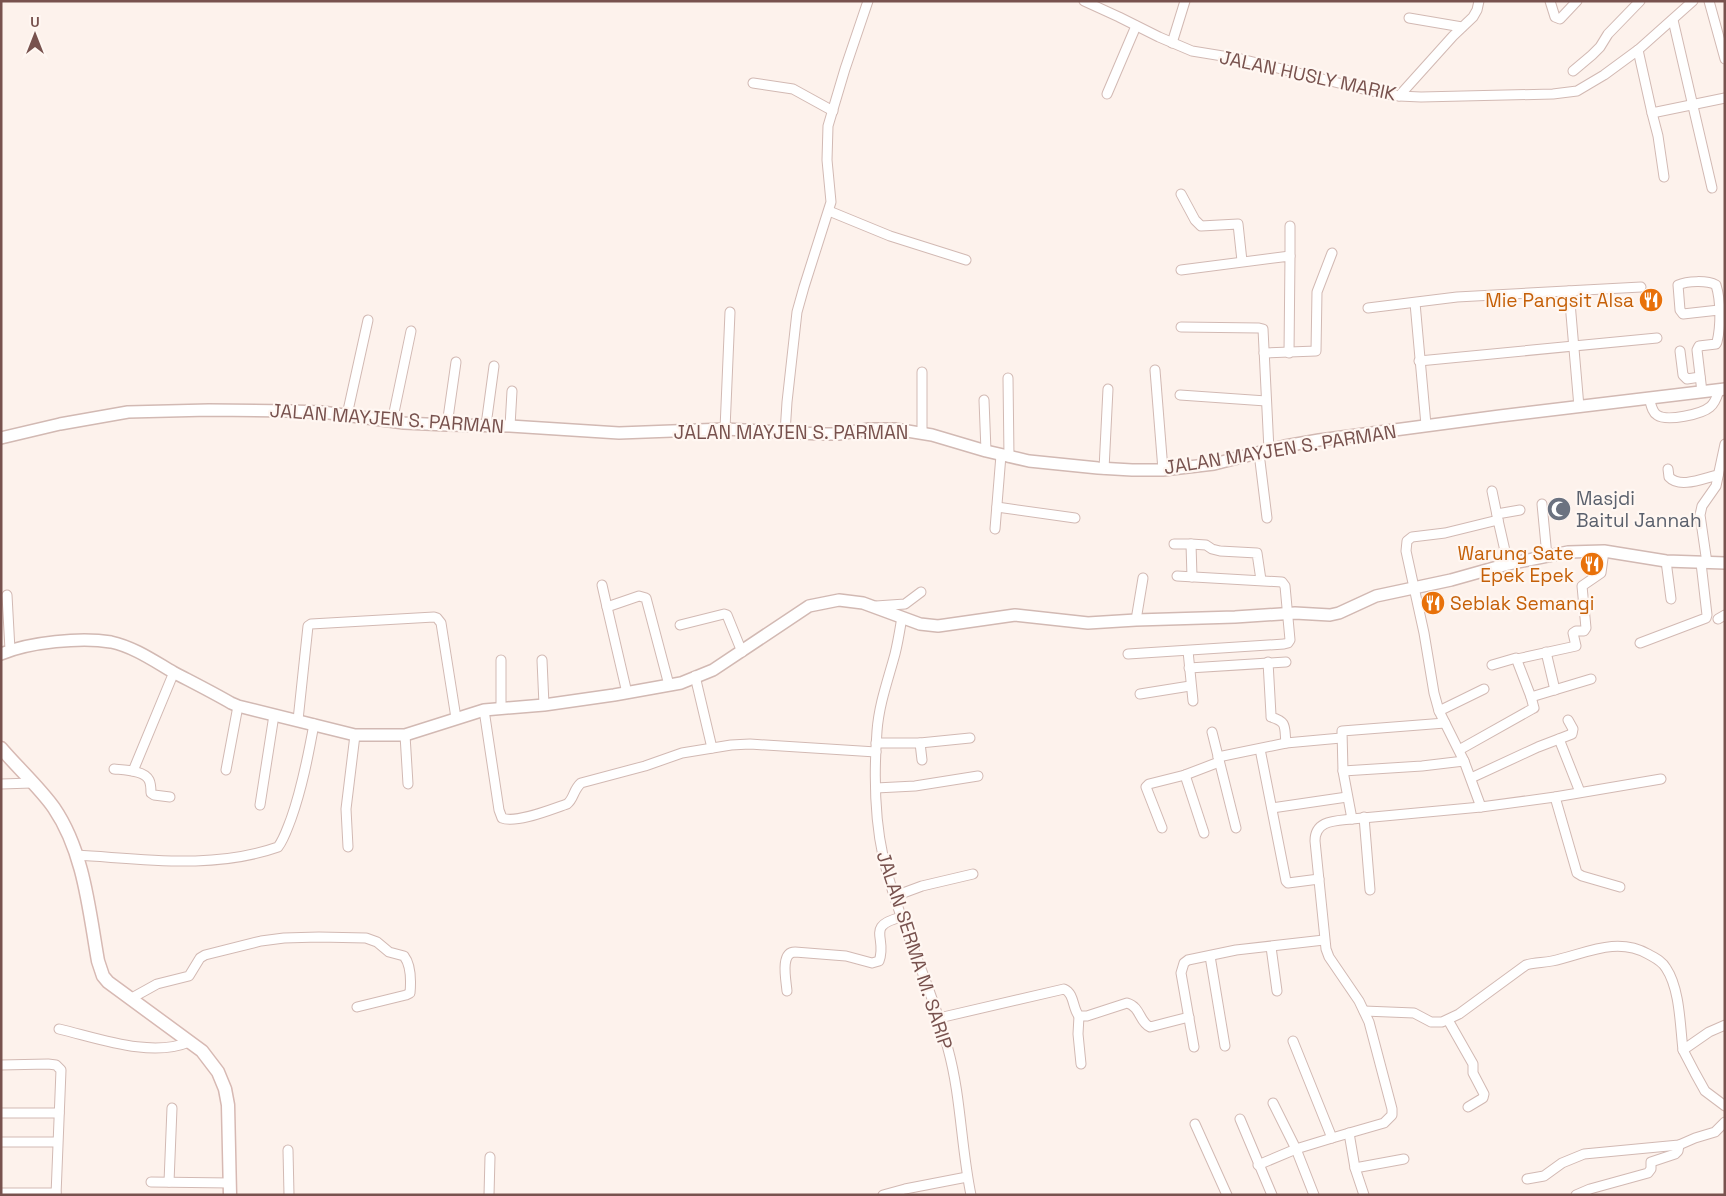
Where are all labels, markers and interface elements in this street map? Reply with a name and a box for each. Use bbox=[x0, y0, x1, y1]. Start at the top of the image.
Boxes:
north arrow bbox=[10, 10, 60, 60]
text: U bbox=[30, 13, 40, 31]
street label: JALAN HUSLY MARIK bbox=[1217, 45, 1399, 107]
restaurant icon: Mie Pangsit Alsa bbox=[1638, 287, 1664, 313]
place label: Mie Pangsit Alsa bbox=[1485, 288, 1634, 313]
street label: JALAN MAYJEN S. PARMAN bbox=[269, 398, 505, 439]
street label: JALAN MAYJEN S. PARMAN bbox=[1162, 419, 1398, 480]
street label: JALAN MAYJEN S. PARMAN bbox=[674, 420, 908, 445]
place label: Masjdi Baitul Jannah bbox=[1576, 486, 1702, 533]
mosque icon: Masjdi Baitul Jannah bbox=[1546, 496, 1572, 522]
place label: Warung Sate Epek Epek bbox=[1458, 541, 1574, 588]
restaurant icon: Warung Sate Epek Epek bbox=[1579, 551, 1605, 577]
restaurant icon: Seblak Semangi bbox=[1420, 590, 1446, 616]
place label: Seblak Semangi bbox=[1450, 591, 1594, 616]
street label: JALAN SERMA M. SARIP bbox=[871, 848, 958, 1052]

